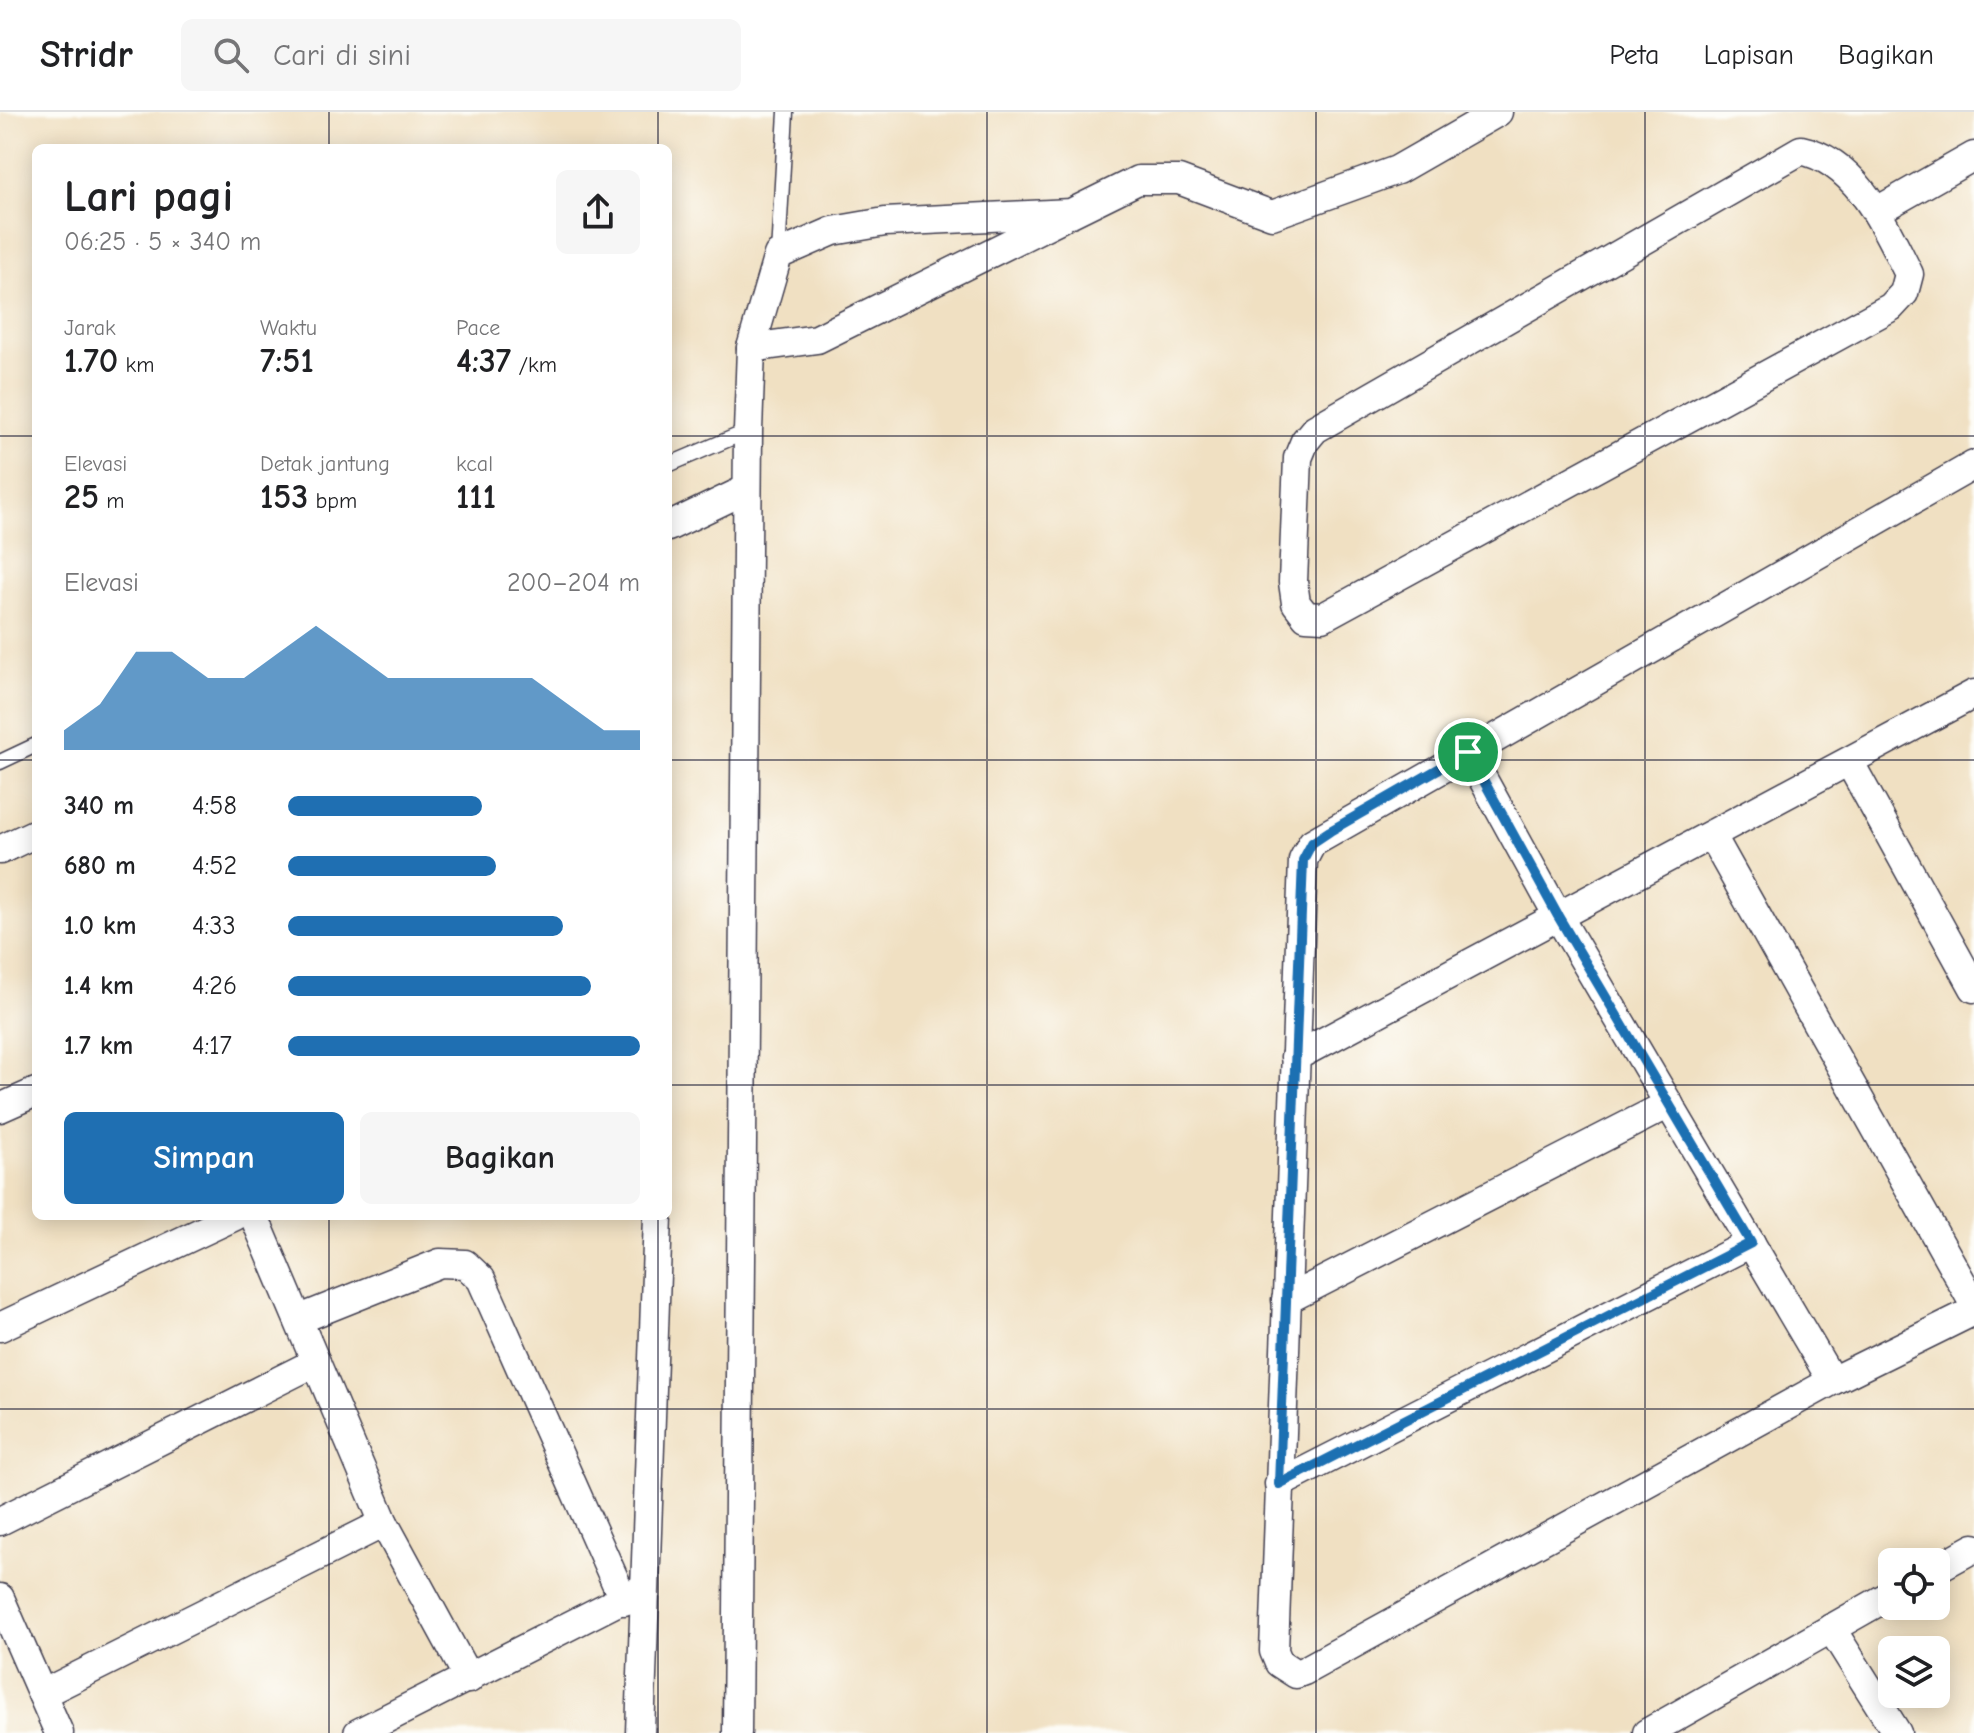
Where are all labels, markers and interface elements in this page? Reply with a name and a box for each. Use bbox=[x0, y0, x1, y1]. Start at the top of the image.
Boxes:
search box bbox=[181, 19, 741, 91]
text: Stridr bbox=[40, 33, 133, 77]
icon: search bbox=[209, 33, 253, 77]
text: Cari di sini bbox=[273, 38, 411, 73]
text: Peta bbox=[1609, 39, 1659, 71]
text: Lapisan bbox=[1703, 39, 1794, 71]
text: Bagikan bbox=[1838, 39, 1934, 71]
button: share bbox=[556, 170, 640, 254]
text: Lari pagi bbox=[64, 171, 233, 222]
text: 06:25 · 5 × 340 m bbox=[64, 227, 261, 257]
text: Jarak bbox=[64, 315, 116, 341]
text: Waktu bbox=[260, 315, 317, 341]
text: Pace bbox=[456, 315, 500, 341]
text: 1.70 bbox=[64, 341, 118, 381]
text: 7:51 bbox=[260, 341, 314, 381]
text: 4:37 bbox=[456, 341, 511, 381]
text: km bbox=[118, 352, 154, 378]
text: /km bbox=[511, 352, 557, 378]
text: Elevasi bbox=[64, 451, 127, 477]
text: Detak jantung bbox=[260, 451, 390, 477]
text: kcal bbox=[456, 451, 493, 477]
text: 25 bbox=[64, 477, 99, 517]
text: 153 bbox=[260, 477, 308, 517]
text: 111 bbox=[456, 477, 496, 517]
text: m bbox=[99, 488, 125, 514]
text: bpm bbox=[308, 488, 357, 514]
text: Elevasi bbox=[64, 568, 139, 598]
text: 200–204 m bbox=[507, 568, 640, 598]
pin bbox=[1434, 718, 1502, 786]
icon: arrive bbox=[1446, 730, 1490, 774]
text: 340 m bbox=[64, 791, 134, 821]
text: 4:58 bbox=[192, 791, 237, 821]
text: 680 m bbox=[64, 851, 136, 881]
text: 4:52 bbox=[192, 851, 237, 881]
text: 1.0 km bbox=[64, 911, 136, 941]
text: 4:33 bbox=[192, 911, 236, 941]
text: 1.4 km bbox=[64, 971, 134, 1001]
text: 4:26 bbox=[192, 971, 237, 1001]
text: 1.7 km bbox=[64, 1031, 133, 1061]
text: 4:17 bbox=[192, 1031, 232, 1061]
button: Simpan bbox=[64, 1112, 344, 1204]
button: Bagikan bbox=[360, 1112, 640, 1204]
map controls bbox=[1878, 1548, 1950, 1708]
button: locate bbox=[1878, 1548, 1950, 1620]
button: layers bbox=[1878, 1636, 1950, 1708]

